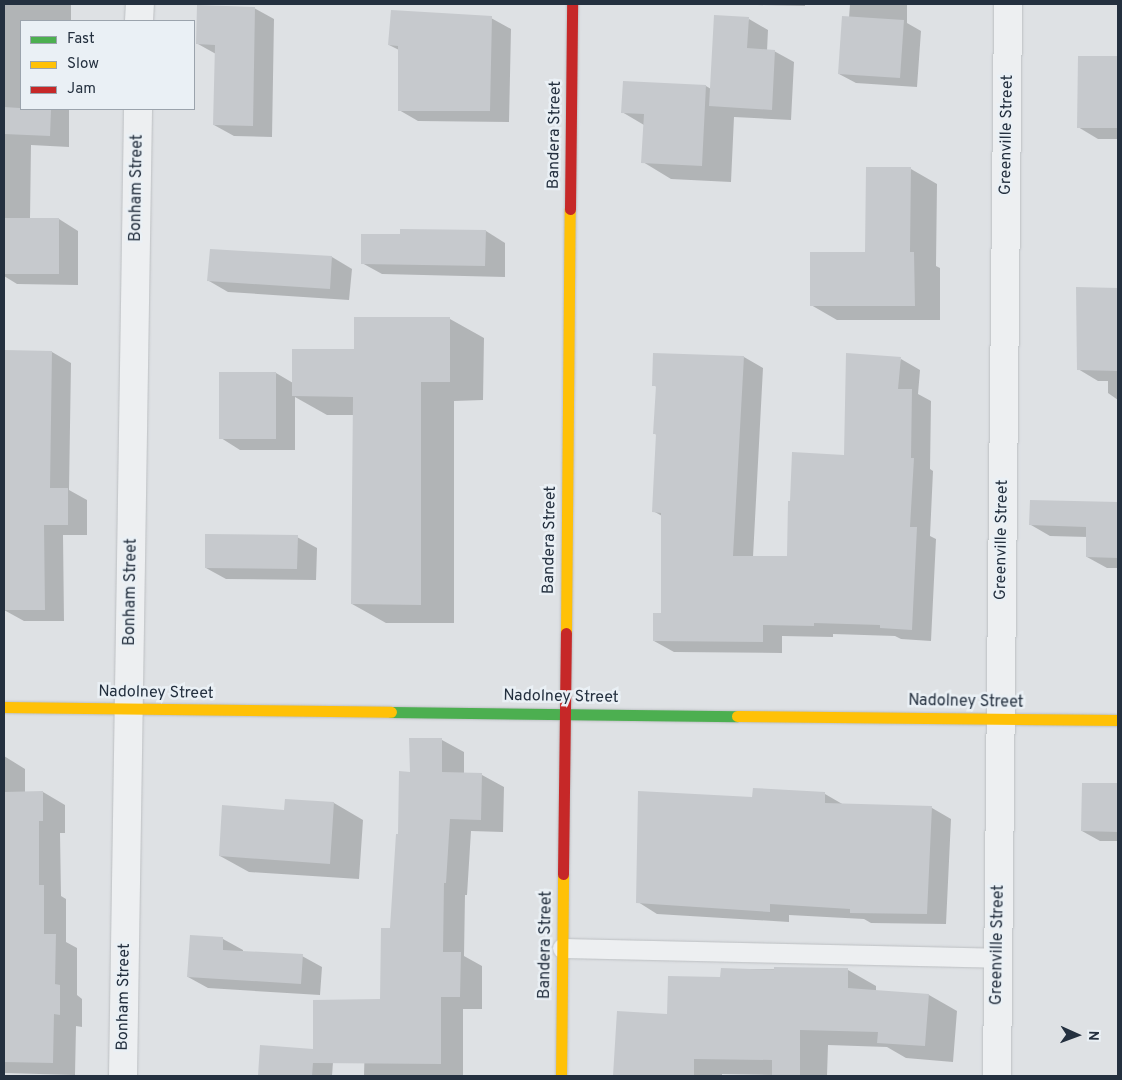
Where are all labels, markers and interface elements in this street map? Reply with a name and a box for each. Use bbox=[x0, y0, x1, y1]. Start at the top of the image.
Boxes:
legend bbox=[20, 20, 195, 110]
text: Fast bbox=[67, 30, 95, 49]
text: Slow bbox=[67, 55, 99, 74]
street label: Greenville Street bbox=[996, 75, 1018, 195]
text: Jam bbox=[67, 80, 96, 99]
street label: Bandera Street bbox=[544, 81, 566, 189]
street label: Bonham Street bbox=[126, 134, 148, 242]
street label: Greenville Street bbox=[991, 480, 1013, 600]
street label: Bandera Street bbox=[539, 486, 561, 594]
street label: Bonham Street bbox=[120, 538, 142, 646]
street label: Nadolney Street bbox=[98, 682, 214, 704]
street label: Nadolney Street bbox=[503, 686, 619, 708]
street label: Nadolney Street bbox=[908, 691, 1024, 713]
street label: Greenville Street bbox=[987, 885, 1009, 1005]
street label: Bandera Street bbox=[535, 891, 557, 999]
street label: Bonham Street bbox=[113, 943, 135, 1051]
north arrow bbox=[1052, 1010, 1102, 1060]
text: N bbox=[1084, 1030, 1101, 1041]

